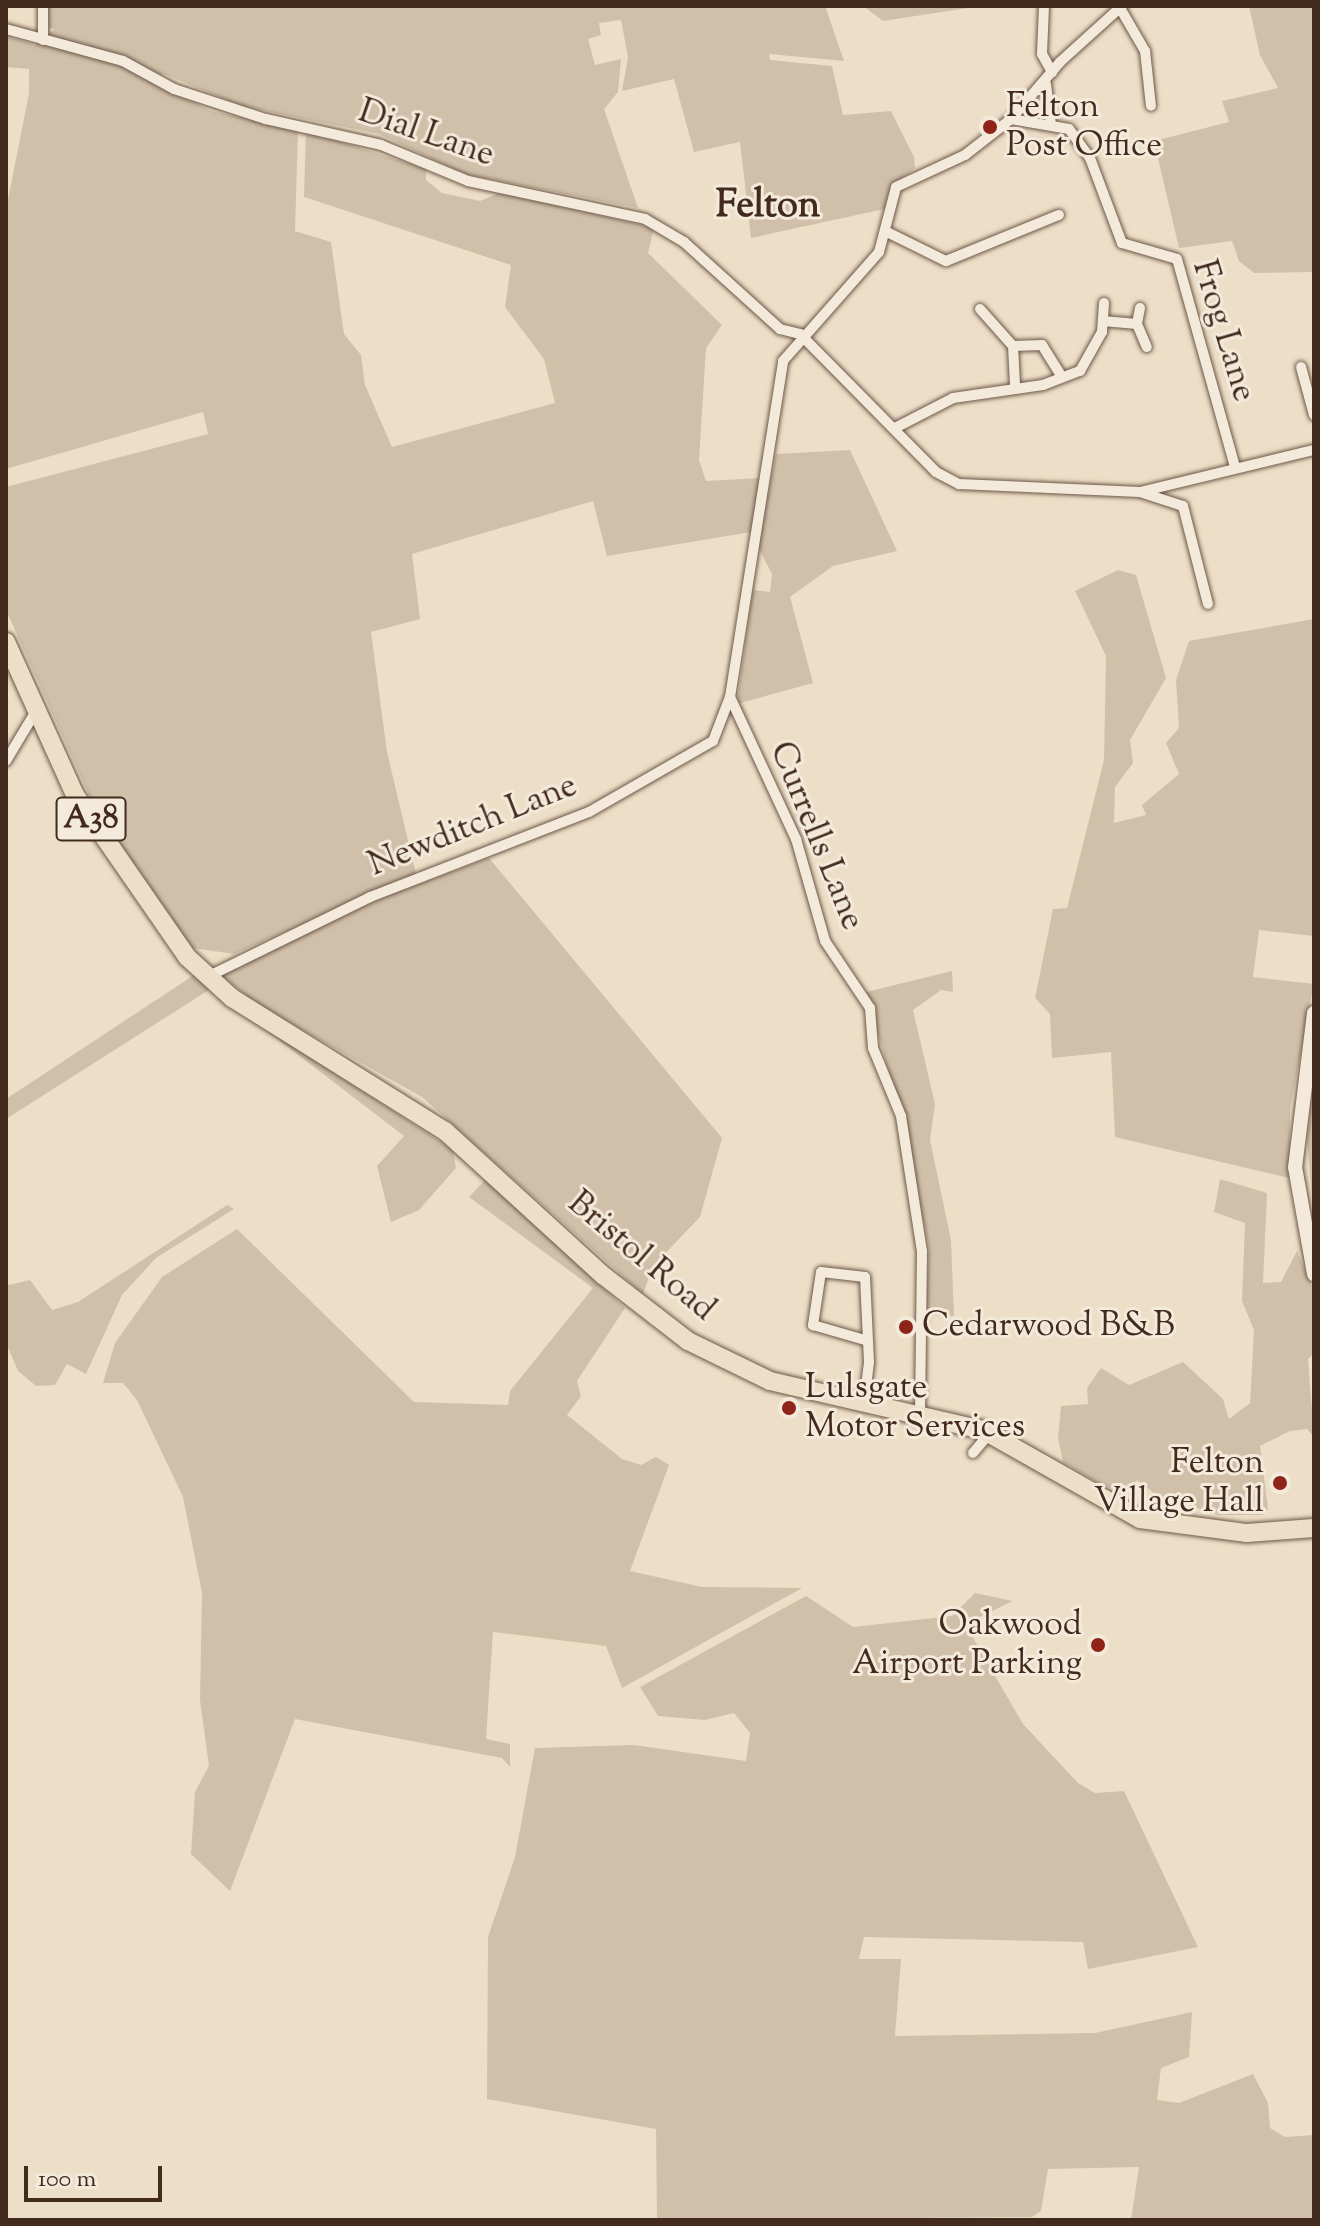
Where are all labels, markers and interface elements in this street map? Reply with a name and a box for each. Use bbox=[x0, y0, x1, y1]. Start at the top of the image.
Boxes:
place label: Felton Post Office bbox=[1006, 87, 1162, 166]
street label: Dial Lane bbox=[353, 92, 499, 176]
marker: Felton Post Office bbox=[981, 118, 999, 136]
district label: Felton bbox=[716, 185, 820, 231]
street label: Frog Lane bbox=[1182, 256, 1264, 406]
street label: Currells Lane bbox=[760, 736, 872, 936]
street label: Newditch Lane bbox=[363, 766, 583, 886]
road number: A38 bbox=[55, 791, 127, 847]
street label: Bristol Road bbox=[559, 1183, 723, 1331]
place label: Cedarwood B&B bbox=[922, 1307, 1175, 1347]
marker: Cedarwood B&B bbox=[897, 1318, 915, 1336]
place label: Lulsgate Motor Services bbox=[805, 1368, 1025, 1448]
marker: Lulsgate Motor Services bbox=[780, 1399, 798, 1417]
place label: Felton Village Hall bbox=[1094, 1443, 1264, 1522]
marker: Felton Village Hall bbox=[1271, 1474, 1289, 1492]
place label: Oakwood Airport Parking bbox=[852, 1605, 1082, 1684]
marker: Oakwood Airport Parking bbox=[1089, 1636, 1107, 1654]
scale bar bbox=[28, 2150, 166, 2200]
text: 100 m bbox=[38, 2163, 96, 2197]

